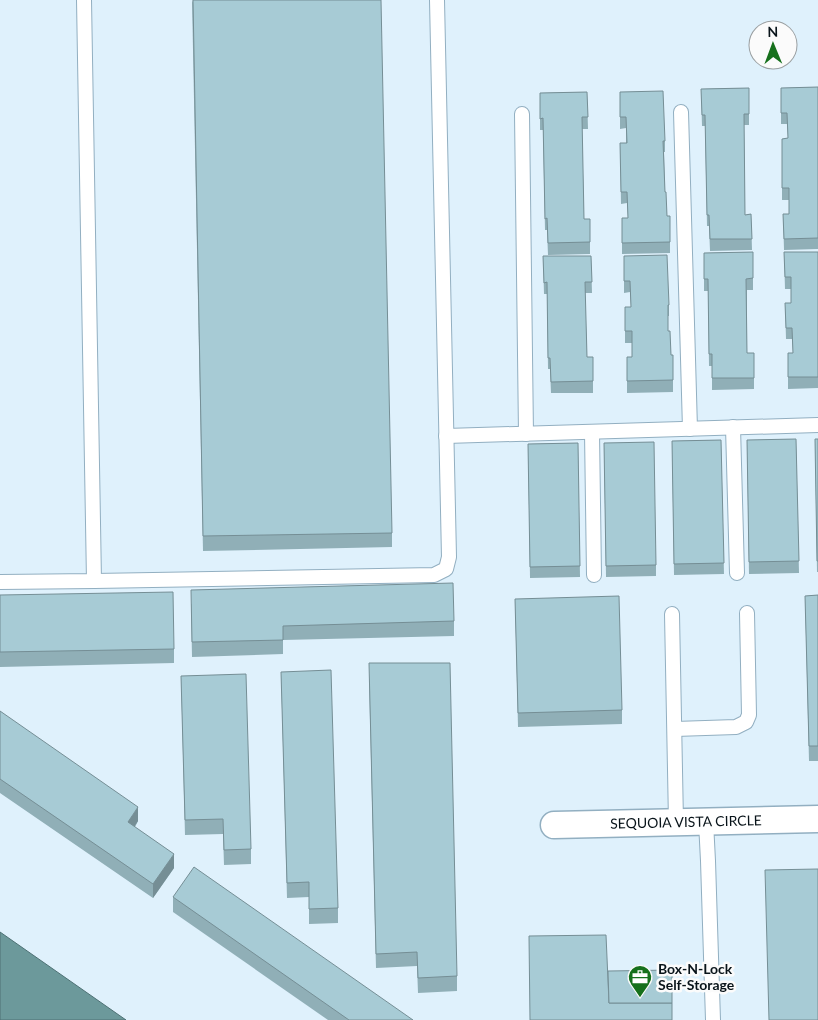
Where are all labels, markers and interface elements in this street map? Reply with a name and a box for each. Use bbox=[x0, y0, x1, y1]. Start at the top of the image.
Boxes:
north arrow bbox=[748, 20, 798, 70]
text: N bbox=[767, 23, 778, 40]
street label: SEQUOIA VISTA CIRCLE bbox=[610, 811, 762, 832]
place label: Box-N-Lock Self-Storage bbox=[658, 960, 735, 993]
office icon: Box-N-Lock Self-Storage bbox=[627, 964, 653, 998]

